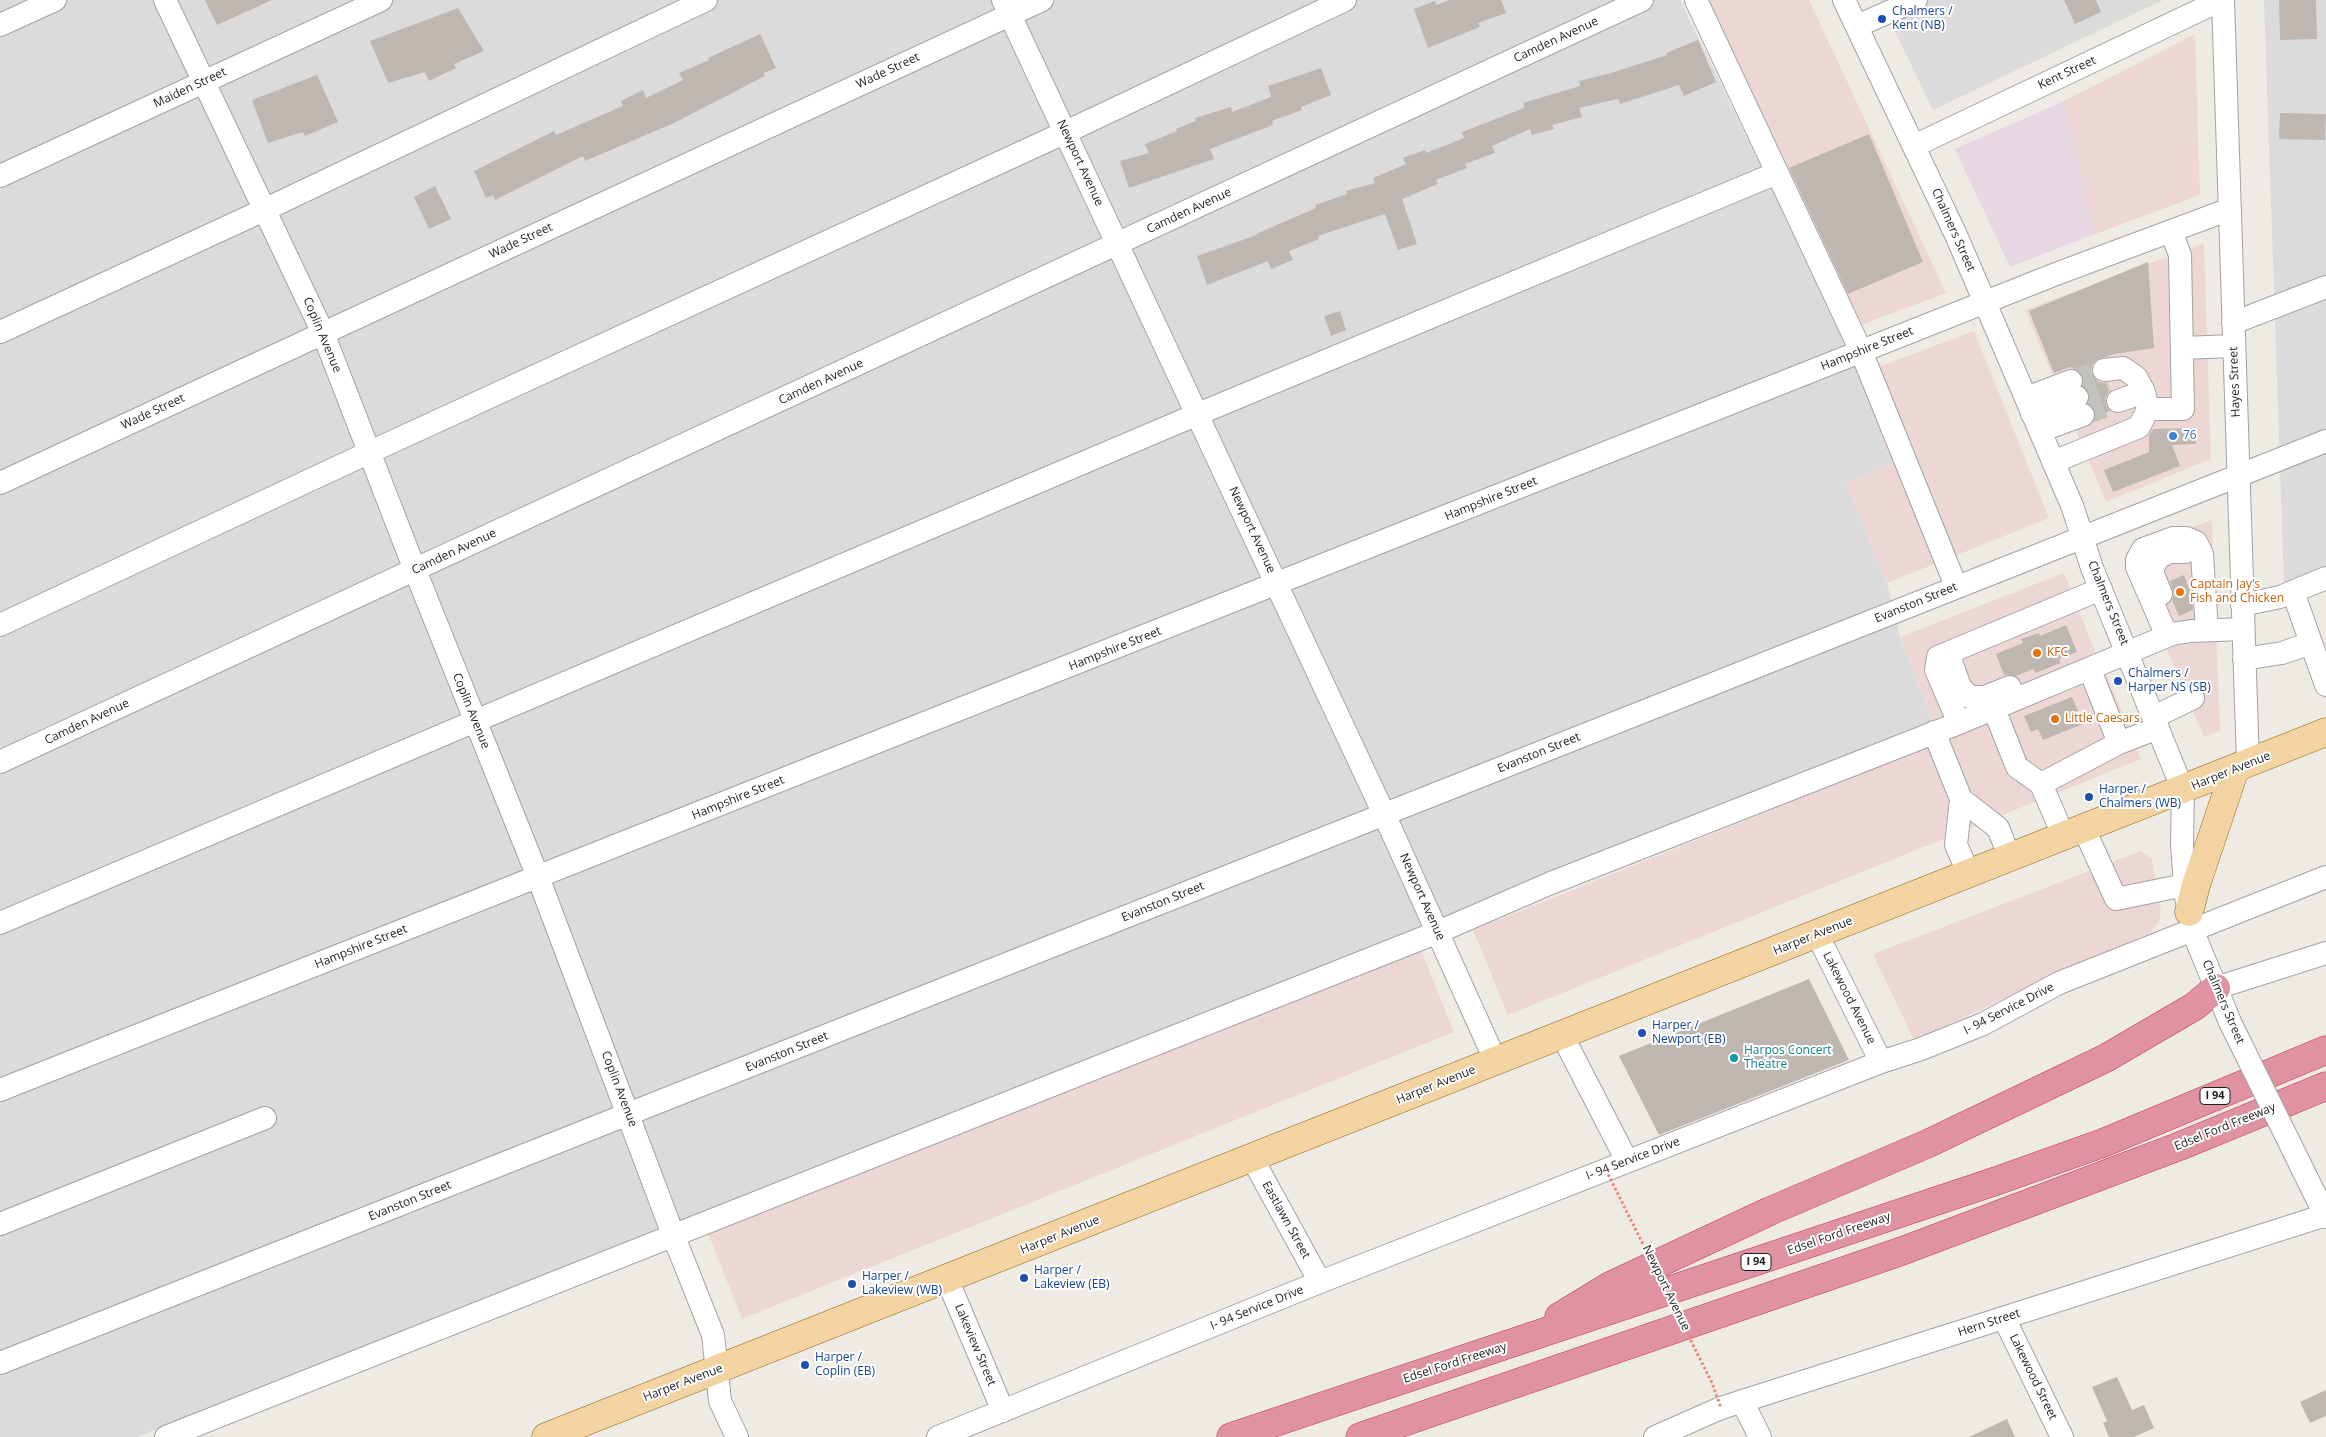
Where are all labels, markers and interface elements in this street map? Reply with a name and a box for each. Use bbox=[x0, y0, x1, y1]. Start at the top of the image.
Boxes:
place label: Chalmers / Kent (NB) bbox=[1892, 5, 1953, 33]
marker: Chalmers / Kent (NB) bbox=[1876, 13, 1888, 25]
street label: Camden Avenue bbox=[1511, 14, 1601, 66]
street label: Wade Street bbox=[854, 50, 922, 92]
street label: Kent Street bbox=[2036, 53, 2098, 93]
street label: Maiden Street bbox=[151, 65, 229, 111]
street label: Newport Avenue bbox=[1054, 117, 1106, 209]
street label: Camden Avenue bbox=[1144, 185, 1234, 237]
street label: Chalmers Street bbox=[1928, 186, 1978, 274]
street label: Wade Street bbox=[487, 220, 555, 262]
street label: Coplin Avenue bbox=[300, 295, 344, 375]
street label: Hampshire Street bbox=[1819, 324, 1915, 374]
street label: Hayes Street bbox=[2227, 346, 2243, 418]
street label: Camden Avenue bbox=[776, 356, 866, 408]
street label: Wade Street bbox=[119, 391, 187, 433]
place label: 76 bbox=[2183, 429, 2197, 443]
marker: 76 bbox=[2167, 430, 2179, 442]
street label: Hampshire Street bbox=[1443, 474, 1539, 524]
street label: Newport Avenue bbox=[1226, 484, 1278, 576]
street label: Camden Avenue bbox=[409, 526, 499, 578]
street label: Chalmers Street bbox=[2085, 559, 2131, 647]
place label: Captain Jay's Fish and Chicken bbox=[2190, 578, 2284, 606]
street label: Evanston Street bbox=[1873, 580, 1959, 626]
marker: Captain Jay's Fish and Chicken bbox=[2174, 586, 2186, 598]
street label: Hampshire Street bbox=[1067, 624, 1163, 674]
place label: KFC bbox=[2047, 646, 2068, 660]
marker: KFC bbox=[2031, 647, 2043, 659]
place label: Chalmers / Harper NS (SB) bbox=[2128, 667, 2211, 695]
street label: Coplin Avenue bbox=[449, 671, 493, 751]
marker: Chalmers / Harper NS (SB) bbox=[2112, 675, 2124, 687]
street label: Camden Avenue bbox=[42, 696, 132, 748]
place label: Little Caesars bbox=[2065, 712, 2140, 726]
marker: Little Caesars bbox=[2049, 713, 2061, 725]
street label: Evanston Street bbox=[1496, 730, 1582, 776]
street label: Harper Avenue bbox=[2189, 749, 2273, 793]
street label: Hampshire Street bbox=[690, 773, 786, 823]
place label: Harper / Chalmers (WB) bbox=[2099, 783, 2181, 811]
marker: Harper / Chalmers (WB) bbox=[2083, 791, 2095, 803]
street label: Newport Avenue bbox=[1396, 851, 1448, 943]
street label: Evanston Street bbox=[1120, 879, 1206, 925]
street label: Harper Avenue bbox=[1771, 914, 1855, 958]
street label: Hampshire Street bbox=[313, 922, 409, 972]
street label: Lakewood Avenue bbox=[1819, 949, 1879, 1047]
street label: Chalmers Street bbox=[2199, 958, 2247, 1046]
street label: I- 94 Service Drive bbox=[1961, 980, 2057, 1038]
place label: Harper / Newport (EB) bbox=[1652, 1019, 1725, 1047]
marker: Harper / Newport (EB) bbox=[1636, 1027, 1648, 1039]
street label: Evanston Street bbox=[744, 1029, 830, 1075]
place label: Harpos Concert Theatre bbox=[1744, 1044, 1832, 1072]
street label: Coplin Avenue bbox=[598, 1049, 640, 1129]
marker: Harpos Concert Theatre bbox=[1728, 1052, 1740, 1064]
street label: Harper Avenue bbox=[1394, 1063, 1478, 1107]
road number: I 94 bbox=[2200, 1088, 2230, 1104]
street label: Edsel Ford Freeway bbox=[2172, 1100, 2278, 1154]
street label: I- 94 Service Drive bbox=[1584, 1134, 1682, 1184]
street label: Evanston Street bbox=[367, 1178, 453, 1224]
street label: Eastlawn Street bbox=[1259, 1179, 1313, 1261]
street label: Edsel Ford Freeway bbox=[1786, 1210, 1892, 1258]
street label: Harper Avenue bbox=[1018, 1213, 1102, 1257]
street label: Newport Avenue bbox=[1639, 1243, 1693, 1333]
road number: I 94 bbox=[1741, 1254, 1771, 1270]
place label: Harper / Lakeview (EB) bbox=[1034, 1264, 1110, 1292]
place label: Harper / Lakeview (WB) bbox=[862, 1270, 942, 1298]
marker: Harper / Lakeview (EB) bbox=[1018, 1272, 1030, 1284]
marker: Harper / Lakeview (WB) bbox=[846, 1278, 858, 1290]
street label: I- 94 Service Drive bbox=[1208, 1283, 1306, 1333]
street label: Lakeview Street bbox=[951, 1302, 999, 1388]
street label: Hern Street bbox=[1956, 1306, 2022, 1340]
street label: Lakewood Street bbox=[2006, 1332, 2060, 1422]
street label: Edsel Ford Freeway bbox=[1401, 1339, 1509, 1387]
place label: Harper / Coplin (EB) bbox=[815, 1351, 875, 1379]
marker: Harper / Coplin (EB) bbox=[799, 1359, 811, 1371]
street label: Harper Avenue bbox=[641, 1361, 725, 1405]

